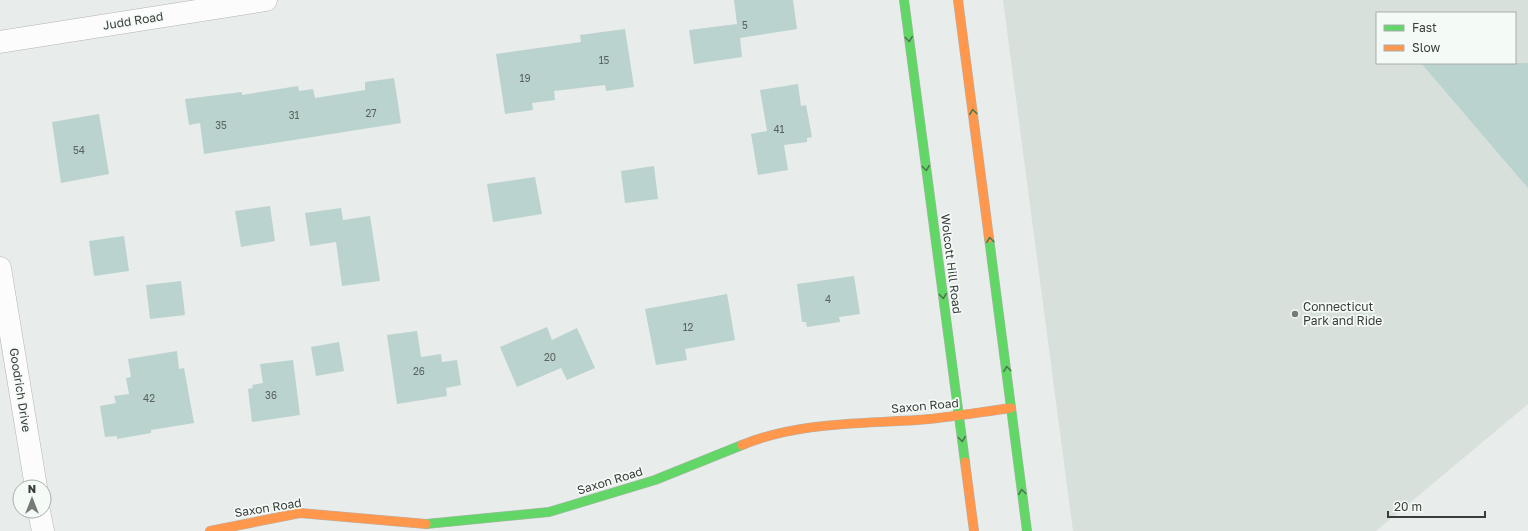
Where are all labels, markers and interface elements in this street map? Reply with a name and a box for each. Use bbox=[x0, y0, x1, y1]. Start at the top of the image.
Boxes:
street label: Judd Road bbox=[102, 8, 164, 33]
legend bbox=[1376, 12, 1516, 64]
house number: 5 bbox=[742, 19, 748, 31]
text: Fast bbox=[1412, 20, 1437, 35]
one-way arrow bbox=[905, 36, 914, 42]
text: Slow bbox=[1412, 40, 1440, 55]
house number: 15 bbox=[599, 54, 610, 66]
house number: 19 bbox=[520, 72, 530, 84]
house number: 27 bbox=[365, 107, 377, 119]
house number: 31 bbox=[289, 109, 299, 121]
one-way arrow bbox=[969, 109, 978, 115]
house number: 35 bbox=[215, 119, 227, 131]
house number: 41 bbox=[774, 123, 785, 135]
house number: 54 bbox=[73, 144, 85, 156]
one-way arrow bbox=[921, 165, 930, 171]
street label: Wolcott Hill Road bbox=[938, 213, 965, 315]
one-way arrow bbox=[986, 237, 995, 244]
house number: 4 bbox=[825, 293, 831, 305]
one-way arrow bbox=[938, 293, 947, 300]
place label: Connecticut Park and Ride bbox=[1303, 299, 1382, 328]
marker: Connecticut Park and Ride bbox=[1290, 309, 1300, 319]
house number: 12 bbox=[683, 321, 694, 333]
street label: Goodrich Drive bbox=[6, 347, 35, 433]
house number: 20 bbox=[544, 351, 556, 363]
house number: 26 bbox=[413, 365, 425, 377]
one-way arrow bbox=[1002, 366, 1011, 372]
house number: 36 bbox=[265, 389, 277, 401]
house number: 42 bbox=[143, 392, 155, 404]
street label: Saxon Road bbox=[891, 395, 959, 416]
one-way arrow bbox=[957, 436, 966, 442]
street label: Saxon Road bbox=[575, 463, 644, 498]
north arrow bbox=[12, 479, 52, 519]
text: N bbox=[28, 482, 36, 495]
one-way arrow bbox=[1018, 489, 1027, 495]
scale bar bbox=[1388, 493, 1485, 519]
street label: Saxon Road bbox=[233, 495, 303, 520]
text: 20 m bbox=[1394, 499, 1422, 514]

